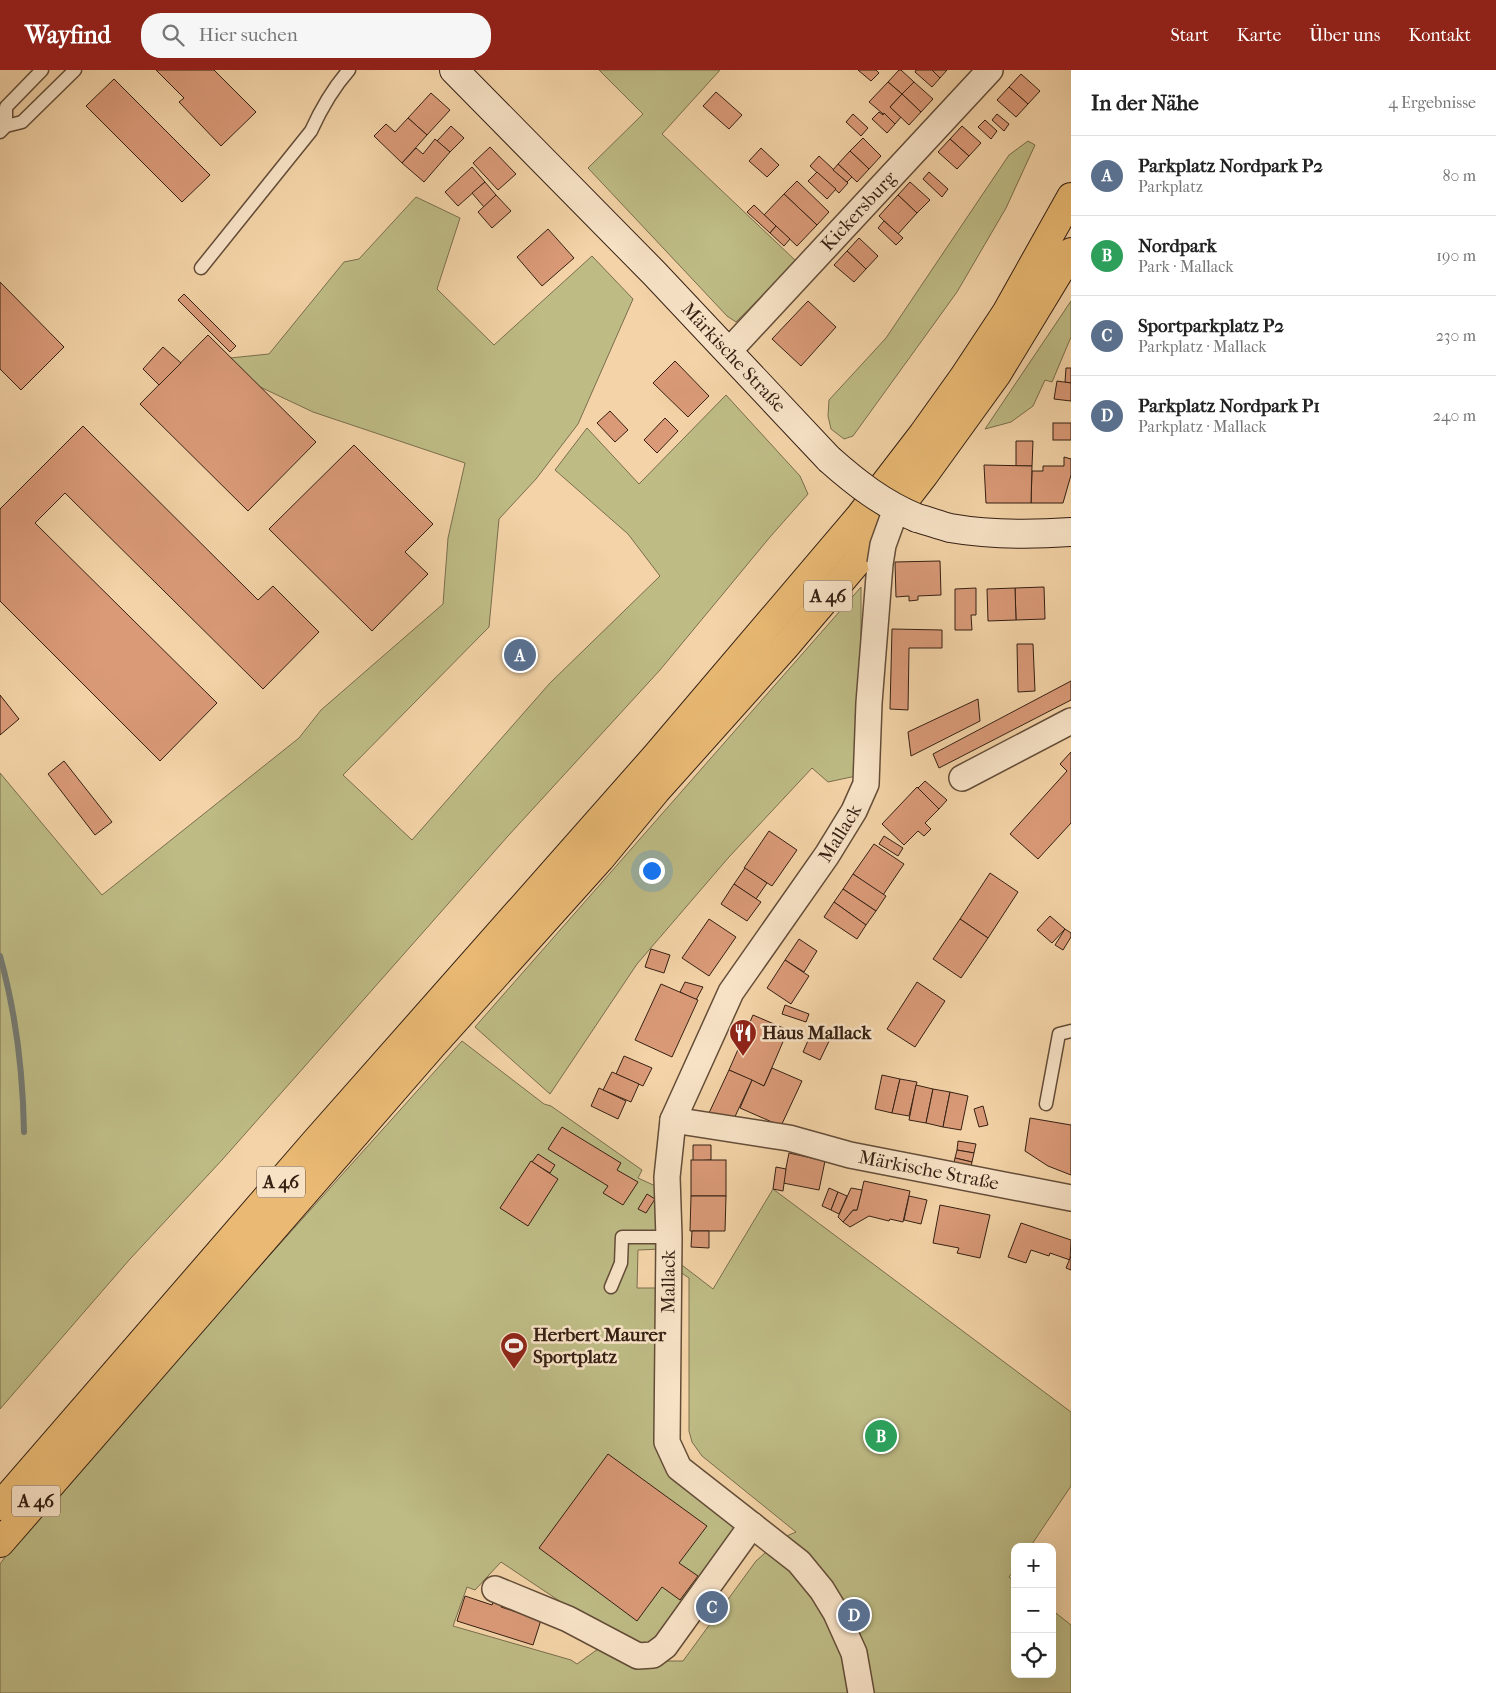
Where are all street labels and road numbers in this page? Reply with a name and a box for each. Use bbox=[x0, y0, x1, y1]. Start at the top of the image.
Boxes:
street label: Kickersburg bbox=[816, 166, 902, 256]
street label: Märkische Straße bbox=[677, 298, 790, 417]
road number: A 46 bbox=[804, 581, 852, 612]
street label: Mallack bbox=[814, 801, 866, 866]
street label: Märkische Straße bbox=[857, 1146, 1001, 1195]
road number: A 46 bbox=[257, 1166, 305, 1198]
street label: Mallack bbox=[657, 1250, 680, 1314]
road number: A 46 bbox=[12, 1485, 60, 1516]

